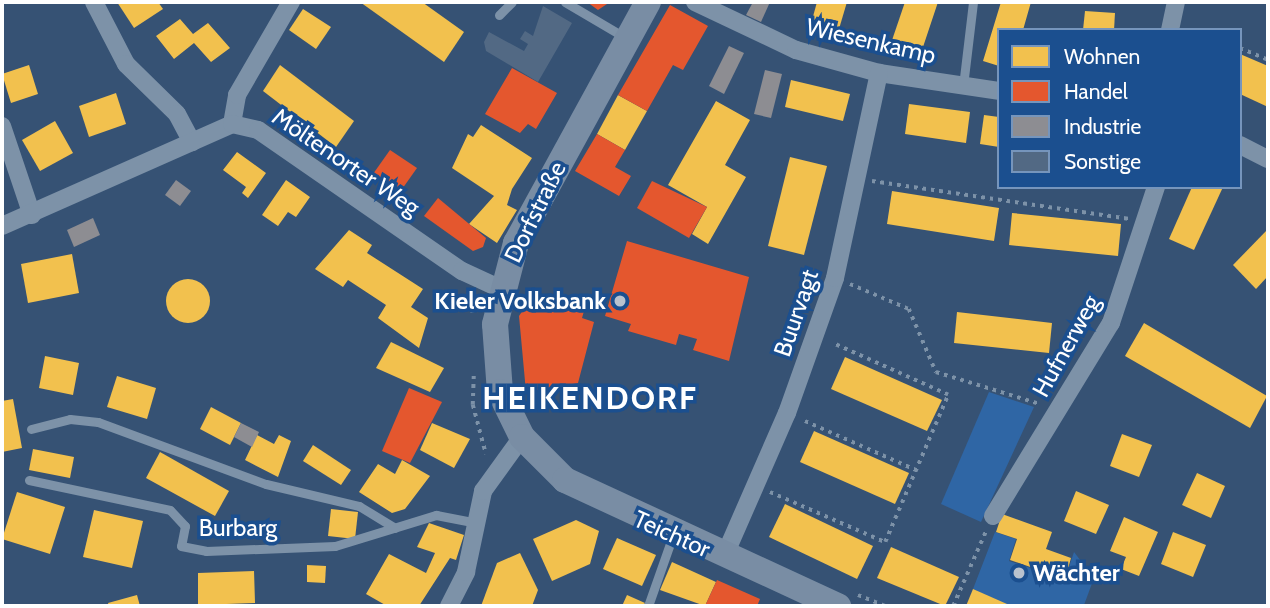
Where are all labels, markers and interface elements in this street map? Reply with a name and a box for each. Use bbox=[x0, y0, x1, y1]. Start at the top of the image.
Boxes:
street label: Wiesenkamp bbox=[803, 12, 939, 70]
legend bbox=[997, 28, 1242, 189]
text: Wohnen bbox=[1064, 44, 1140, 69]
text: Handel bbox=[1064, 79, 1128, 104]
street label: Möltenorter Weg bbox=[267, 102, 425, 222]
text: Industrie bbox=[1064, 114, 1141, 139]
text: Sonstige bbox=[1064, 149, 1141, 174]
street label: Dorfstraße bbox=[498, 157, 572, 267]
street label: Buurvagt bbox=[768, 266, 824, 360]
place label: Kieler Volksbank bbox=[434, 287, 606, 315]
street label: Hufnerweg bbox=[1026, 290, 1106, 402]
marker: Kieler Volksbank bbox=[612, 293, 628, 309]
district label: HEIKENDORF bbox=[483, 379, 697, 417]
street label: Teichtor bbox=[629, 504, 715, 564]
street label: Burbarg bbox=[199, 514, 277, 542]
place label: Wächter bbox=[1033, 559, 1120, 587]
marker: Wächter bbox=[1011, 565, 1027, 581]

